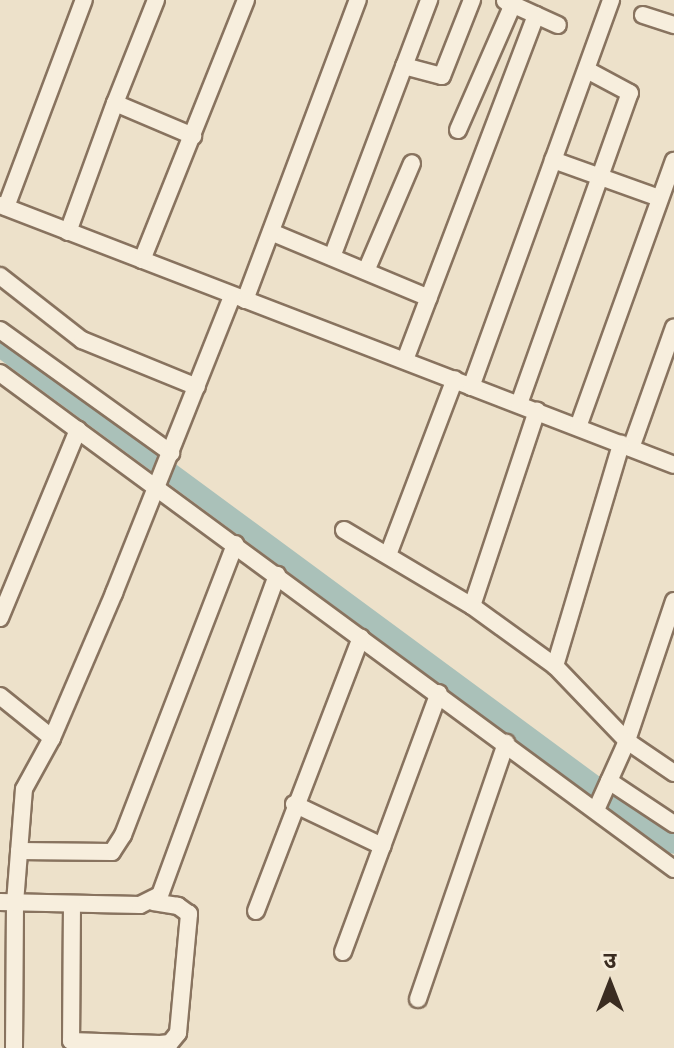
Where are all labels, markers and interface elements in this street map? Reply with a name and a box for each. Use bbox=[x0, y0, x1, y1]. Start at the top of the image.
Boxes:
north arrow bbox=[570, 944, 650, 1024]
text: उ bbox=[604, 945, 616, 974]

